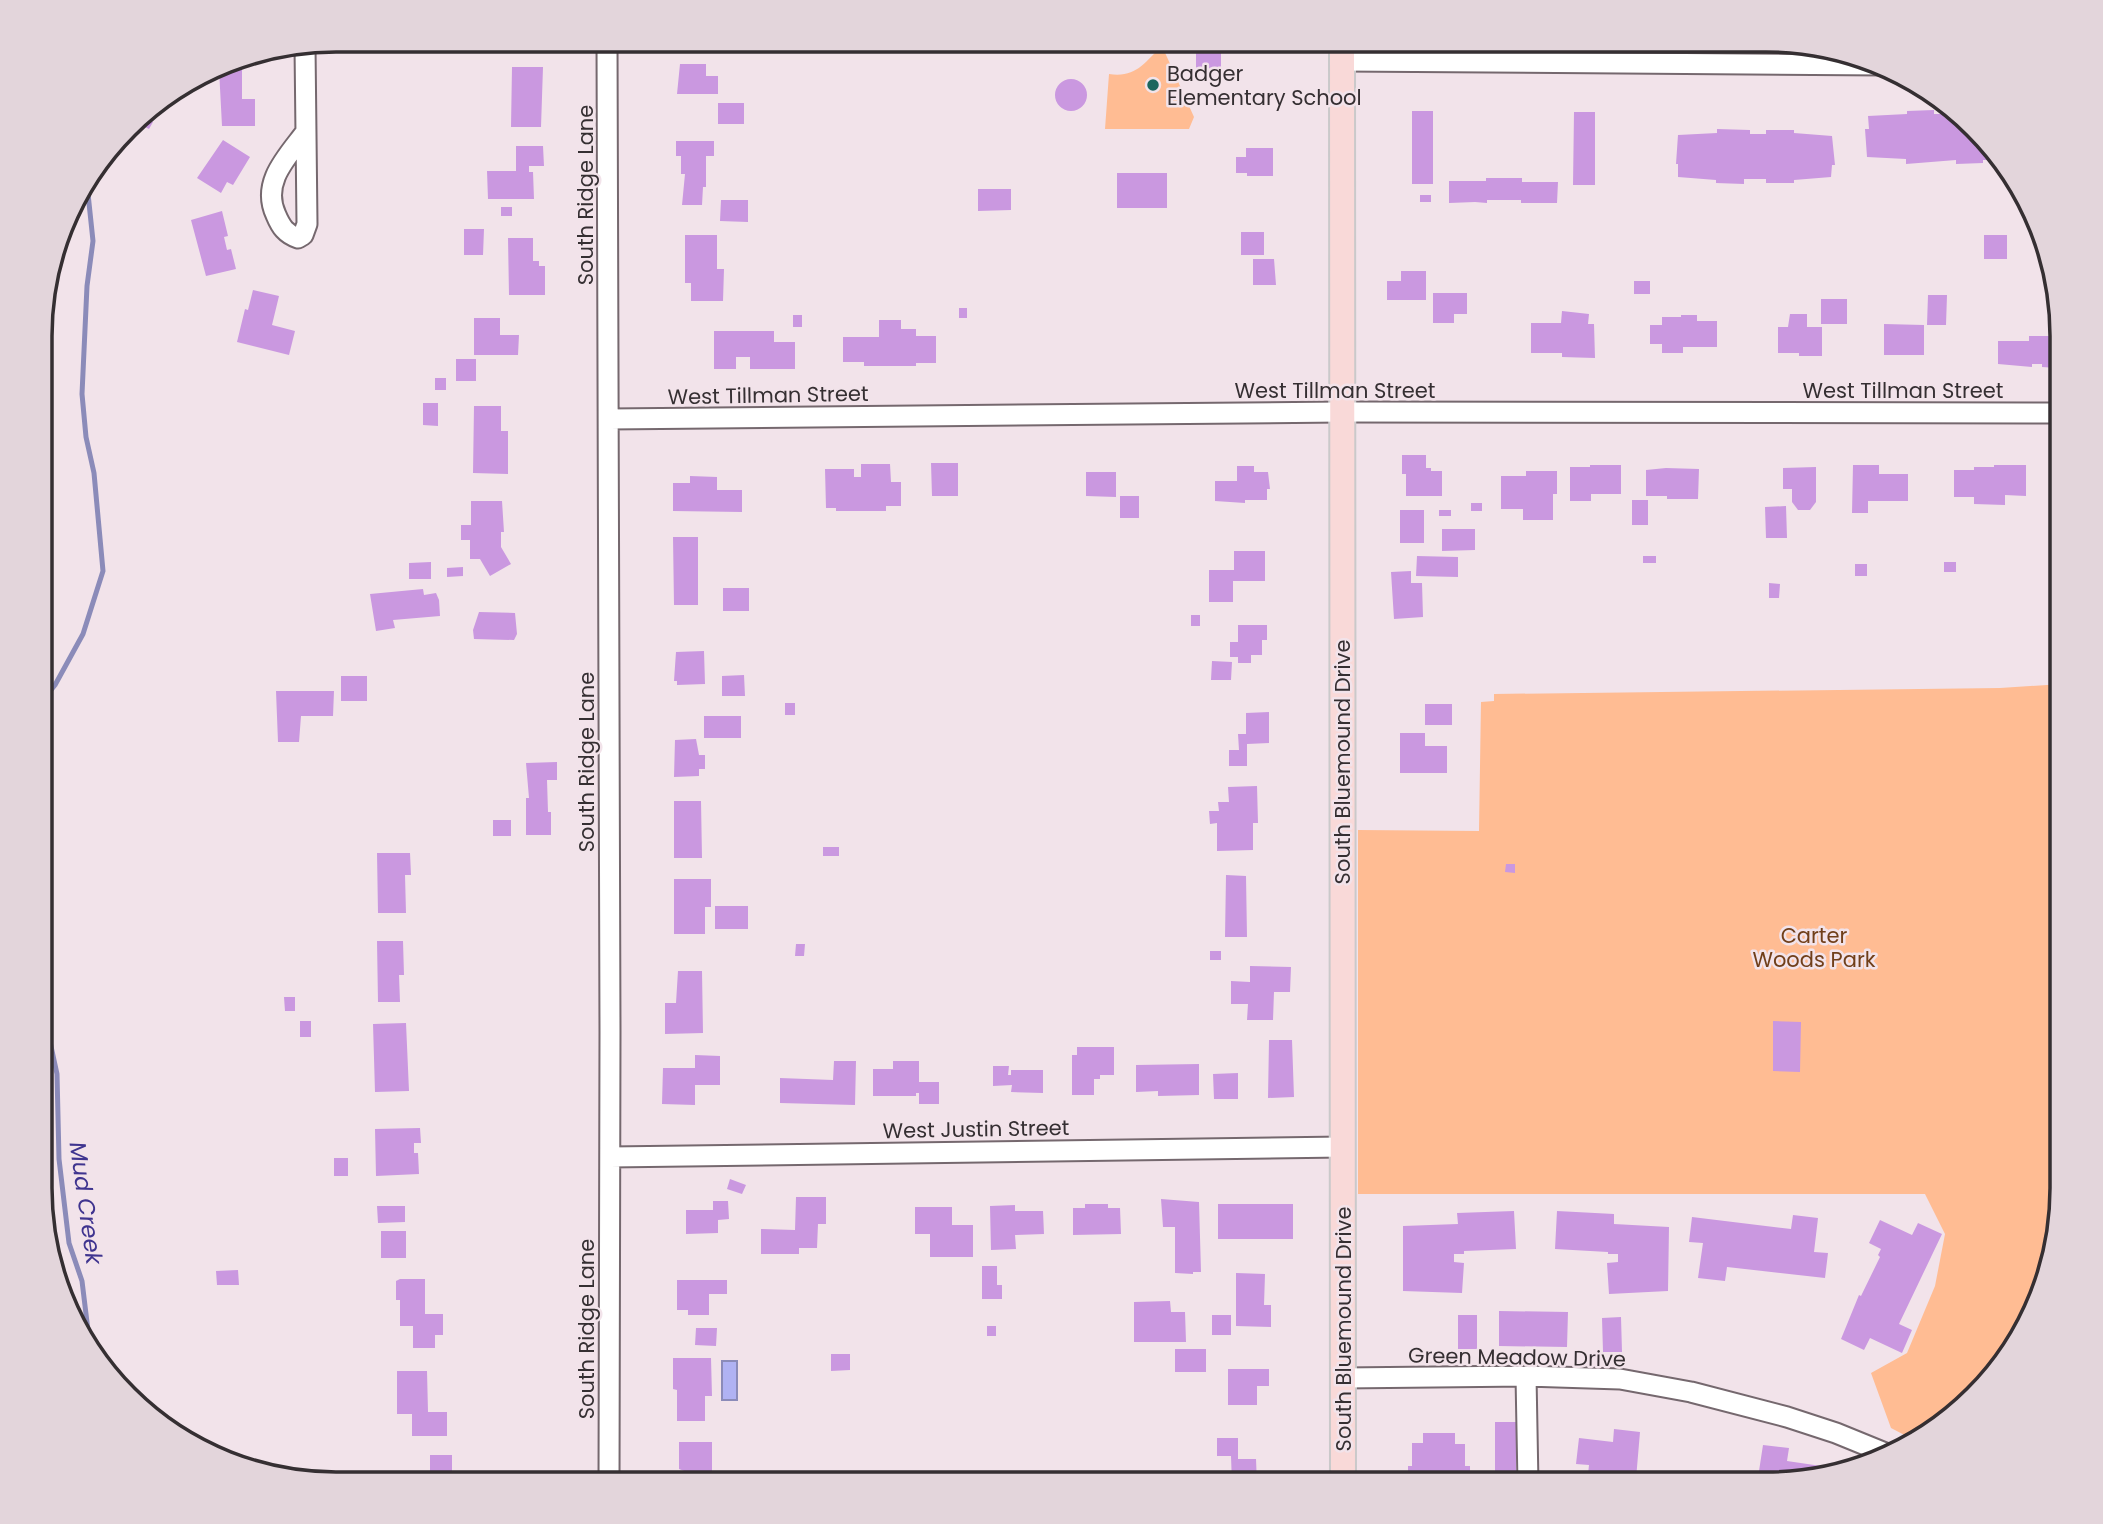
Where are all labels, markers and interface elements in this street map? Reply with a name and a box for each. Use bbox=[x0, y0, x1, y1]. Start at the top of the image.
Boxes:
place label: Badger Elementary School bbox=[1167, 59, 1362, 112]
marker: Badger Elementary School bbox=[1145, 77, 1161, 93]
street label: South Ridge Lane bbox=[571, 105, 600, 285]
street label: West Tillman Street bbox=[1235, 376, 1435, 405]
street label: West Tillman Street bbox=[1803, 376, 2003, 405]
street label: West Tillman Street bbox=[667, 379, 869, 411]
street label: South Bluemound Drive bbox=[1328, 640, 1357, 884]
street label: South Ridge Lane bbox=[572, 672, 601, 852]
park label: Carter Woods Park bbox=[1752, 921, 1876, 974]
street label: West Justin Street bbox=[882, 1113, 1070, 1145]
water label: Mud Creek bbox=[62, 1140, 111, 1268]
street label: South Bluemound Drive bbox=[1329, 1207, 1358, 1451]
street label: South Ridge Lane bbox=[572, 1239, 601, 1419]
street label: Green Meadow Drive bbox=[1408, 1341, 1626, 1373]

